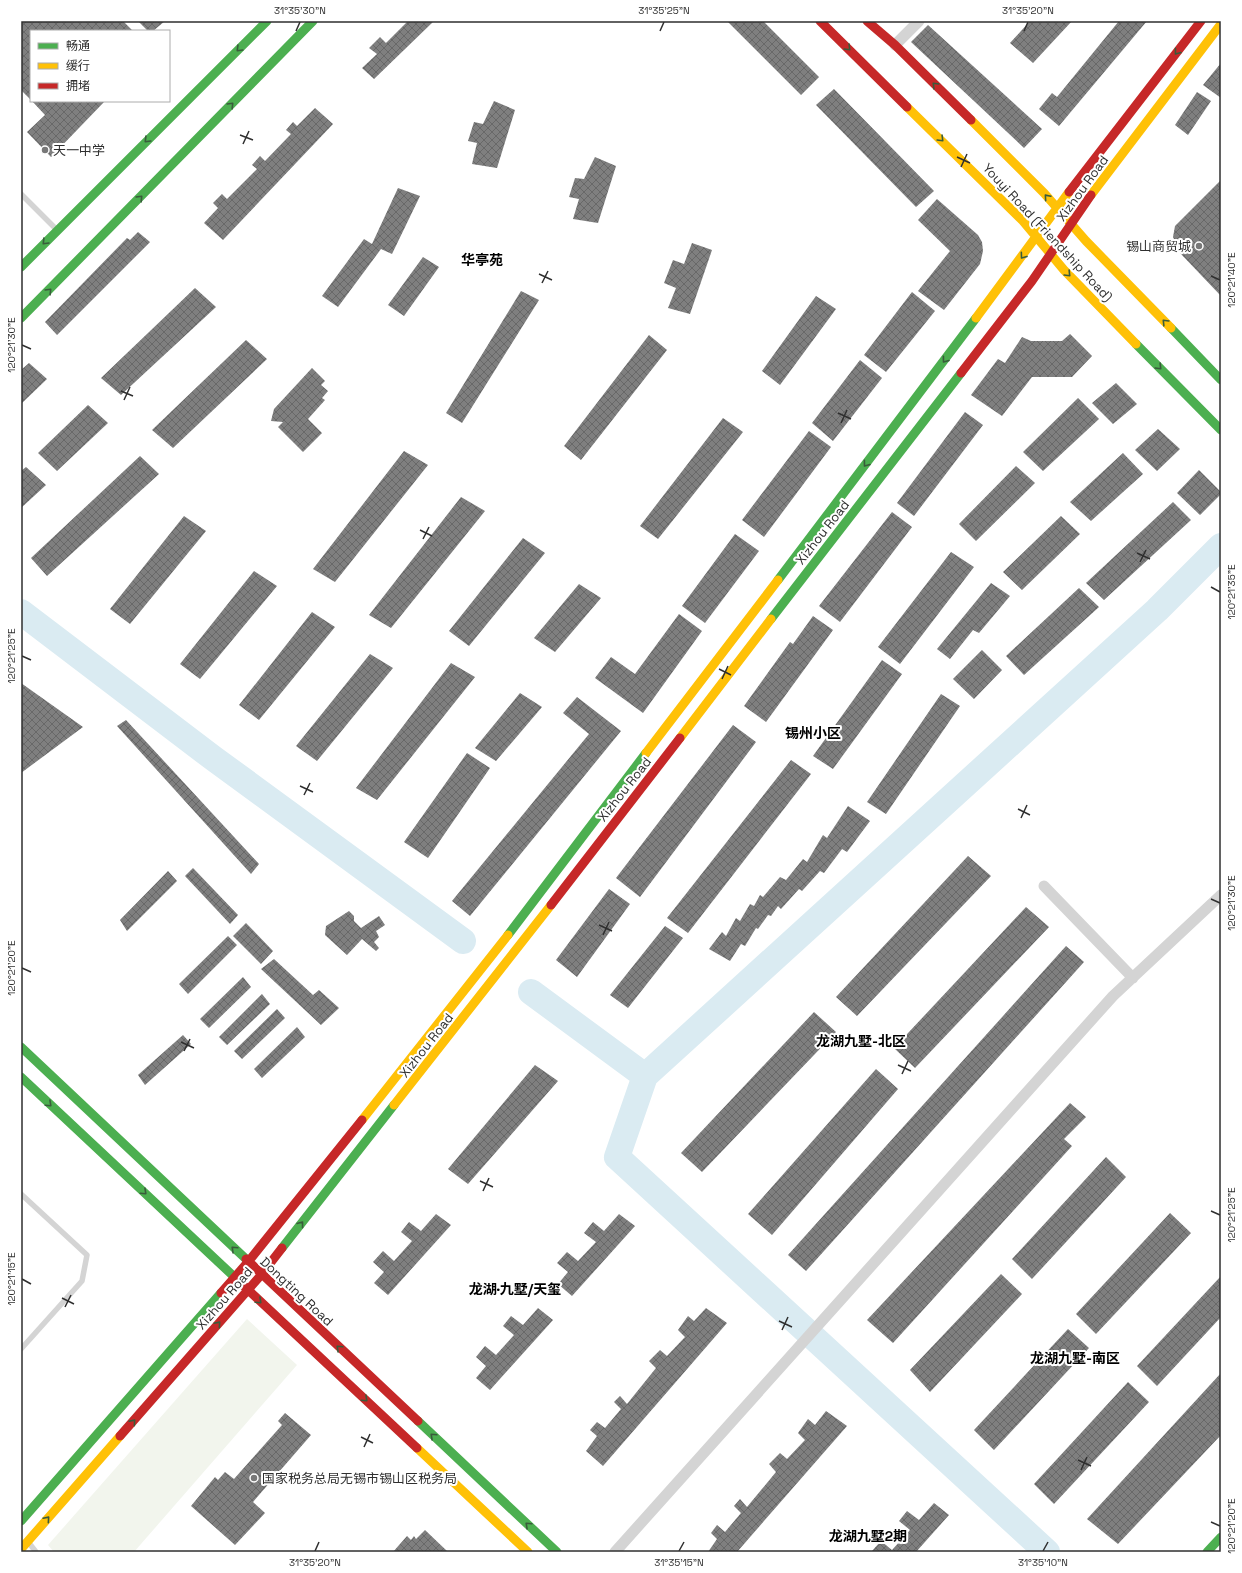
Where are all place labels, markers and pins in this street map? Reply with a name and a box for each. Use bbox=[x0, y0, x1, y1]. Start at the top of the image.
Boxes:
place label: 天一中学 bbox=[53, 142, 105, 159]
marker: 天一中学 bbox=[40, 145, 50, 155]
place label: 锡山商贸城 bbox=[1126, 238, 1191, 255]
marker: 锡山商贸城 bbox=[1194, 241, 1204, 251]
place label: 国家税务总局无锡市锡山区税务局 bbox=[262, 1470, 457, 1487]
marker: 国家税务总局无锡市锡山区税务局 bbox=[249, 1473, 259, 1483]

